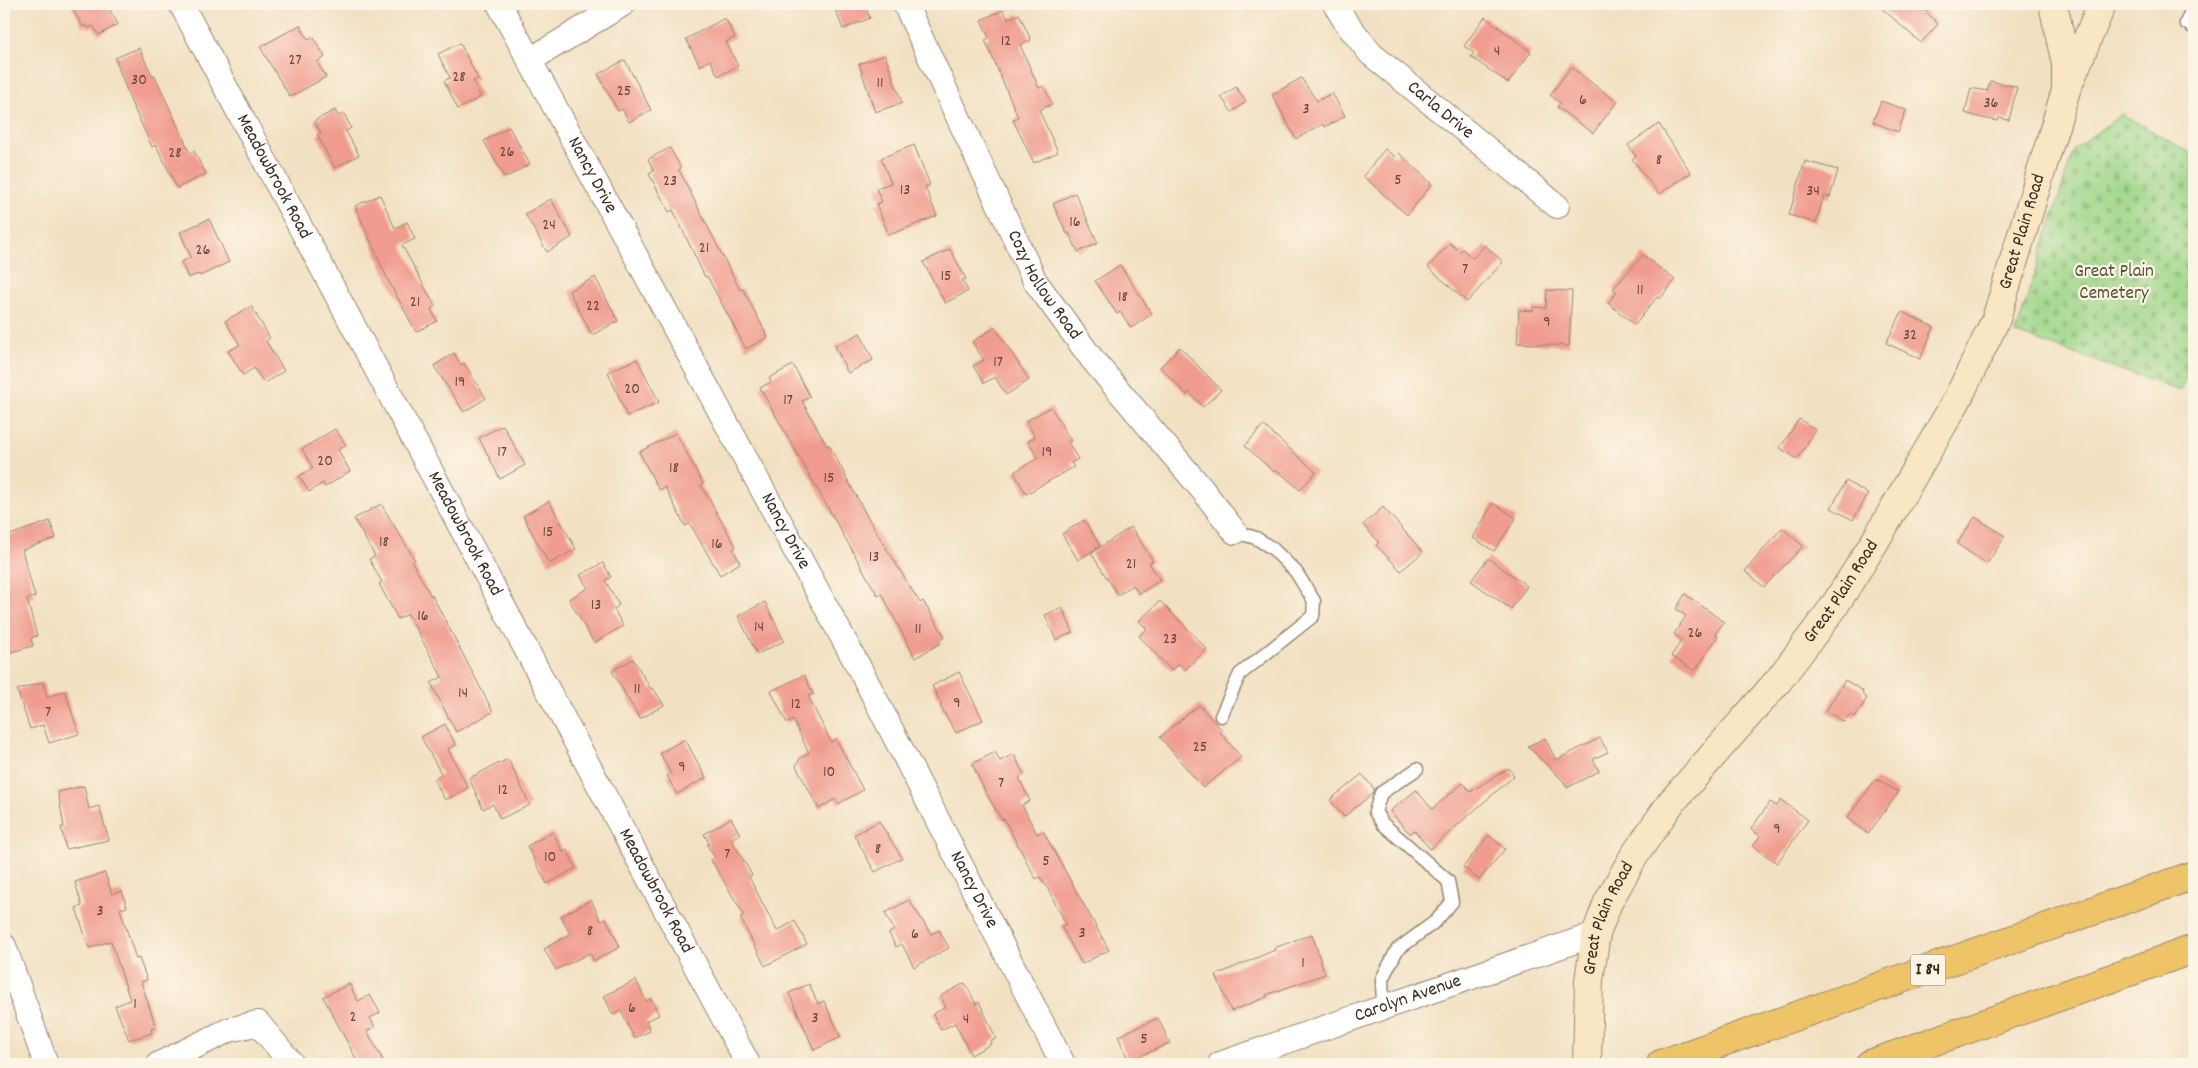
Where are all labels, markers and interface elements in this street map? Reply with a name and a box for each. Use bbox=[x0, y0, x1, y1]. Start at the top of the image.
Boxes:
house number: 12 bbox=[1001, 30, 1011, 53]
house number: 4 bbox=[1494, 40, 1500, 63]
house number: 27 bbox=[288, 49, 302, 72]
house number: 28 bbox=[452, 66, 466, 89]
house number: 30 bbox=[131, 69, 147, 92]
house number: 11 bbox=[876, 72, 884, 95]
street label: Carla Drive bbox=[1401, 75, 1480, 146]
house number: 25 bbox=[617, 80, 631, 103]
house number: 6 bbox=[1579, 89, 1587, 112]
house number: 36 bbox=[1984, 92, 1999, 115]
house number: 3 bbox=[1302, 98, 1310, 121]
street label: Meadowbrook Road bbox=[229, 110, 318, 244]
street label: Nancy Drive bbox=[560, 132, 624, 219]
house number: 26 bbox=[500, 141, 515, 164]
house number: 28 bbox=[168, 142, 182, 165]
house number: 8 bbox=[1656, 149, 1662, 172]
house number: 5 bbox=[1394, 169, 1402, 192]
house number: 23 bbox=[663, 170, 677, 193]
street label: Great Plain Road bbox=[1992, 171, 2053, 293]
house number: 13 bbox=[900, 179, 910, 202]
house number: 34 bbox=[1806, 180, 1820, 203]
house number: 16 bbox=[1069, 211, 1081, 234]
house number: 24 bbox=[542, 214, 556, 237]
street label: Cozy Hollow Road bbox=[1000, 226, 1088, 346]
house number: 21 bbox=[699, 237, 709, 260]
house number: 26 bbox=[196, 239, 211, 262]
house number: 7 bbox=[1462, 258, 1468, 281]
park label: Great Plain Cemetery bbox=[2074, 259, 2154, 308]
house number: 15 bbox=[941, 265, 951, 288]
house number: 11 bbox=[1636, 279, 1644, 302]
house number: 18 bbox=[1118, 286, 1128, 309]
house number: 21 bbox=[410, 291, 420, 314]
house number: 22 bbox=[586, 295, 600, 318]
house number: 9 bbox=[1543, 311, 1551, 334]
house number: 32 bbox=[1903, 324, 1917, 347]
house number: 17 bbox=[993, 351, 1003, 374]
house number: 19 bbox=[455, 371, 465, 394]
house number: 20 bbox=[624, 378, 640, 401]
house number: 17 bbox=[783, 389, 793, 412]
house number: 17 bbox=[497, 441, 507, 464]
house number: 19 bbox=[1042, 441, 1052, 464]
house number: 20 bbox=[317, 450, 333, 473]
house number: 18 bbox=[669, 457, 679, 480]
street label: Meadowbrook Road bbox=[420, 467, 509, 601]
house number: 15 bbox=[824, 467, 834, 490]
street label: Nancy Drive bbox=[753, 488, 817, 575]
house number: 15 bbox=[543, 521, 553, 544]
house number: 18 bbox=[379, 531, 389, 554]
house number: 16 bbox=[711, 533, 723, 556]
street label: Great Plain Road bbox=[1797, 535, 1886, 649]
house number: 13 bbox=[869, 546, 879, 569]
house number: 21 bbox=[1126, 553, 1136, 576]
house number: 13 bbox=[591, 594, 601, 617]
house number: 16 bbox=[417, 605, 429, 628]
house number: 14 bbox=[754, 616, 764, 639]
house number: 11 bbox=[914, 618, 922, 641]
house number: 26 bbox=[1688, 622, 1703, 645]
house number: 23 bbox=[1163, 628, 1177, 651]
house number: 11 bbox=[633, 678, 641, 701]
house number: 14 bbox=[458, 682, 468, 705]
house number: 9 bbox=[953, 692, 961, 715]
house number: 12 bbox=[791, 693, 801, 716]
house number: 7 bbox=[45, 701, 51, 724]
house number: 25 bbox=[1193, 736, 1207, 759]
house number: 9 bbox=[678, 756, 686, 779]
house number: 10 bbox=[823, 761, 835, 784]
house number: 7 bbox=[998, 772, 1004, 795]
house number: 12 bbox=[498, 779, 508, 802]
house number: 9 bbox=[1773, 818, 1781, 841]
street label: Meadowbrook Road bbox=[611, 824, 700, 958]
house number: 8 bbox=[875, 838, 881, 861]
house number: 7 bbox=[724, 843, 730, 866]
house number: 10 bbox=[544, 846, 556, 869]
street label: Nancy Drive bbox=[942, 847, 1005, 933]
house number: 5 bbox=[1042, 850, 1050, 873]
street label: Great Plain Road bbox=[1576, 857, 1641, 977]
house number: 3 bbox=[96, 900, 104, 923]
house number: 8 bbox=[587, 920, 593, 943]
house number: 3 bbox=[1078, 922, 1086, 945]
house number: 6 bbox=[911, 923, 919, 946]
house number: 1 bbox=[1301, 952, 1305, 975]
road number: I 84 bbox=[1910, 954, 1946, 986]
street label: Carolyn Avenue bbox=[1351, 968, 1465, 1030]
house number: 1 bbox=[133, 993, 137, 1016]
house number: 6 bbox=[628, 997, 636, 1020]
house number: 2 bbox=[350, 1006, 357, 1029]
house number: 3 bbox=[811, 1007, 819, 1030]
house number: 4 bbox=[963, 1008, 969, 1031]
house number: 5 bbox=[1140, 1028, 1148, 1051]

